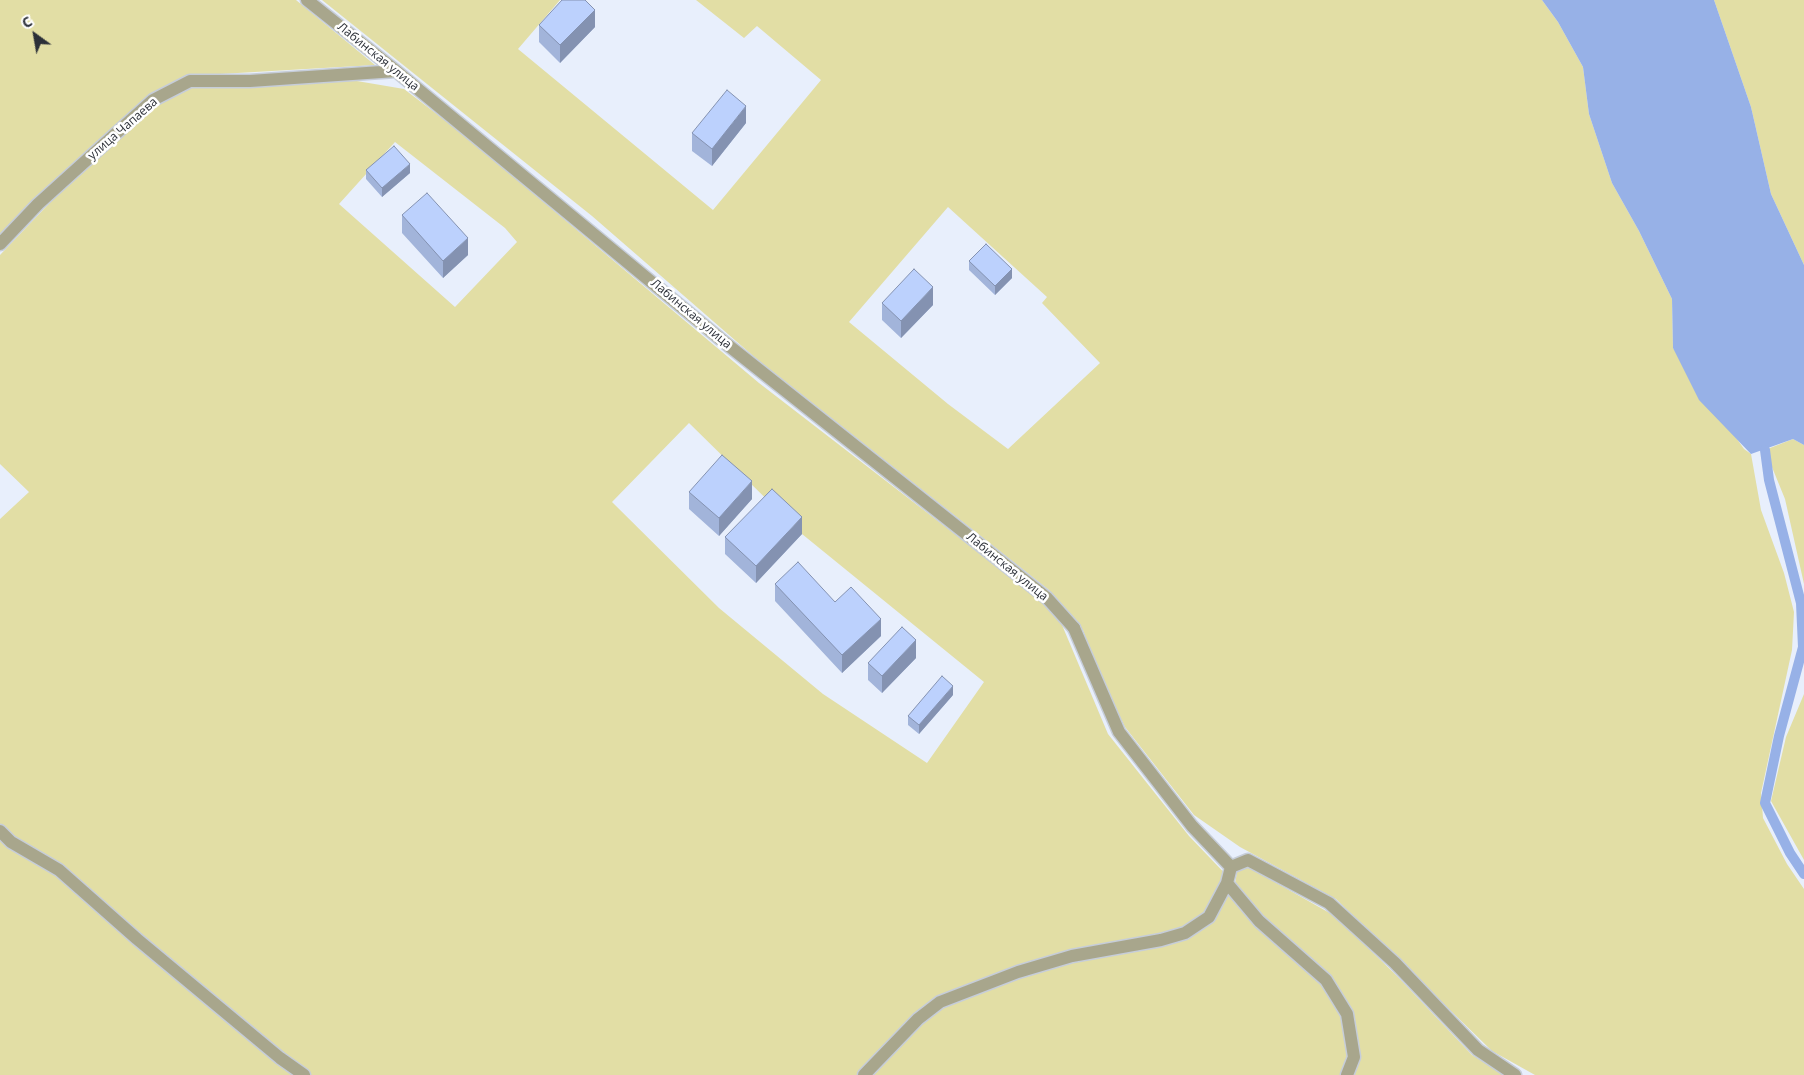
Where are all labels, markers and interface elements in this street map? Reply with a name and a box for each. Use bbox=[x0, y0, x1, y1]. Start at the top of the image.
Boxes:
north arrow bbox=[10, 10, 60, 60]
text: С bbox=[18, 11, 36, 32]
street label: Лабинская улица bbox=[334, 20, 422, 94]
street label: улица Чапаева bbox=[85, 95, 161, 163]
street label: Лабинская улица bbox=[648, 276, 734, 352]
street label: Лабинская улица bbox=[963, 530, 1051, 604]

